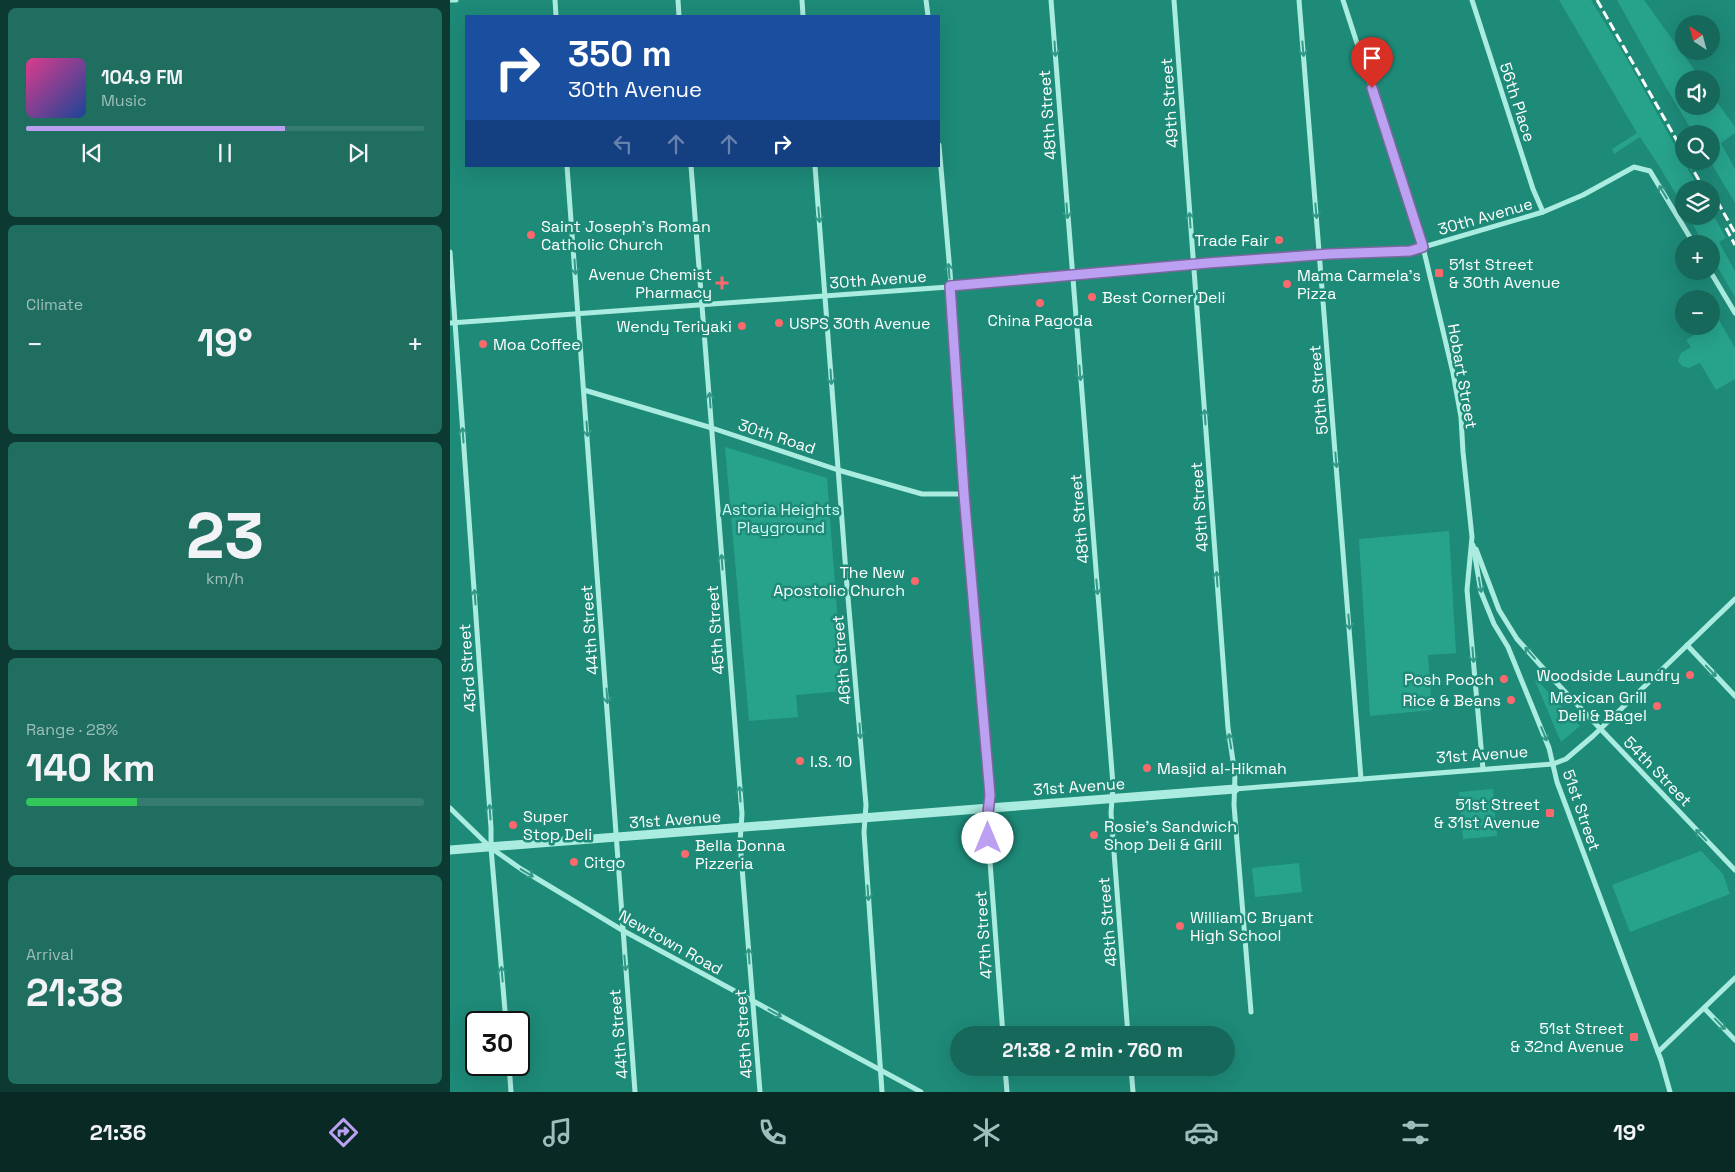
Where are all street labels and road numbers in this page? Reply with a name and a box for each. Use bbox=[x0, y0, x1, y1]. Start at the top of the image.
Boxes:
street label: 49th Street bbox=[1156, 57, 1183, 149]
street label: 56th Place bbox=[1495, 60, 1540, 144]
street label: 48th Street bbox=[1034, 69, 1061, 161]
street label: 30th Avenue bbox=[1435, 193, 1535, 240]
street label: 30th Avenue bbox=[829, 266, 927, 293]
street label: Hobart Street bbox=[1443, 322, 1482, 430]
street label: 50th Street bbox=[1304, 344, 1333, 436]
street label: 30th Road bbox=[735, 414, 818, 459]
street label: 49th Street bbox=[1186, 461, 1213, 553]
street label: 48th Street bbox=[1065, 473, 1094, 565]
street label: 44th Street bbox=[576, 584, 603, 676]
street label: 45th Street bbox=[702, 584, 729, 675]
street label: 46th Street bbox=[827, 614, 856, 706]
street label: 43rd Street bbox=[454, 623, 481, 713]
street label: 54th Street bbox=[1619, 732, 1696, 811]
street label: 31st Avenue bbox=[1435, 741, 1529, 768]
street label: 51st Street bbox=[1558, 767, 1605, 854]
street label: 31st Avenue bbox=[1032, 773, 1126, 800]
street label: 31st Avenue bbox=[628, 806, 722, 833]
street label: 48th Street bbox=[1093, 876, 1122, 968]
street label: 47th Street bbox=[970, 890, 997, 980]
street label: Newtown Road bbox=[615, 905, 726, 980]
street label: 44th Street bbox=[604, 988, 633, 1080]
street label: 45th Street bbox=[730, 988, 757, 1079]

